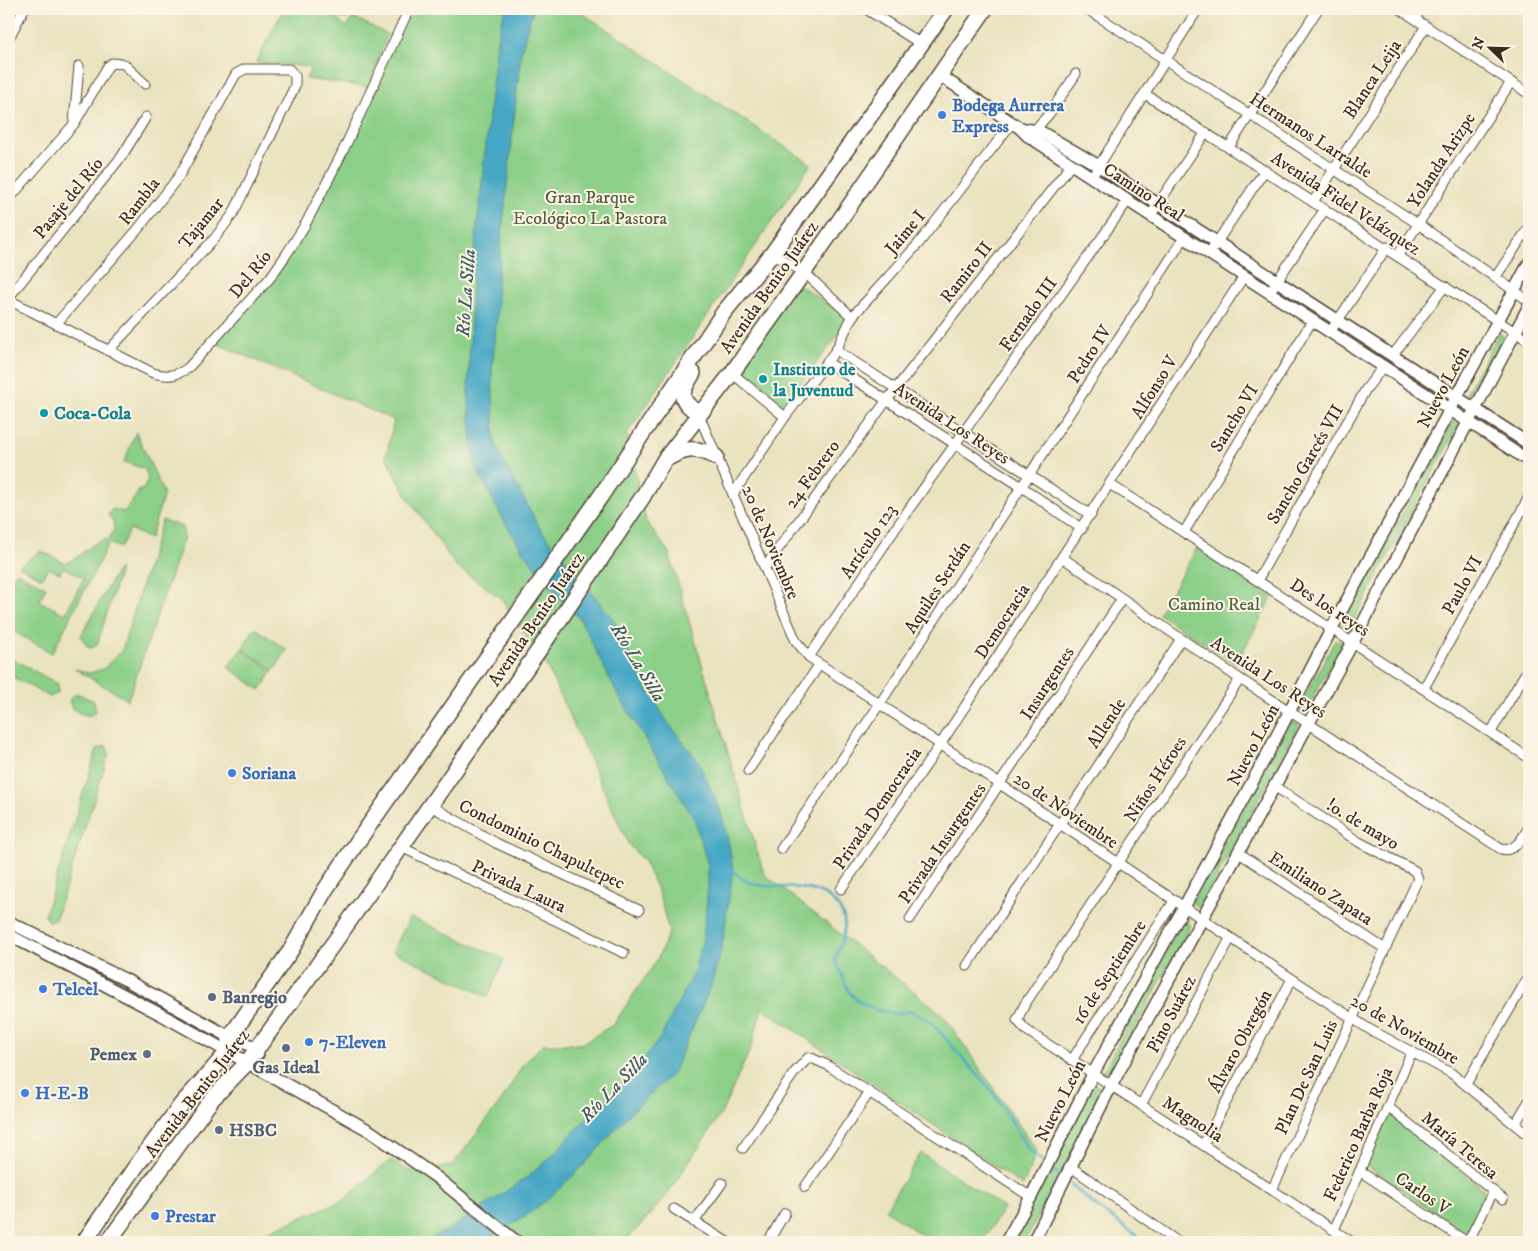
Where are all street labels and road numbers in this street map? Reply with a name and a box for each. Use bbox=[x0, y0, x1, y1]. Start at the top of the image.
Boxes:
street label: Blanca Leija bbox=[1339, 36, 1407, 123]
street label: Hermanos Larralde bbox=[1245, 88, 1376, 184]
street label: Yolanda Arizpe bbox=[1403, 109, 1481, 212]
street label: Avenida Fidel Velázquez bbox=[1267, 147, 1425, 261]
street label: Pasaje del Río bbox=[29, 153, 108, 244]
street label: Camino Real bbox=[1099, 159, 1189, 227]
street label: Rambla bbox=[114, 173, 165, 230]
street label: Tajamar bbox=[174, 193, 229, 254]
street label: Jaime I bbox=[880, 206, 931, 261]
street label: Avenida Benito Juárez bbox=[716, 217, 824, 358]
street label: Ramiro II bbox=[936, 237, 998, 308]
street label: Del Río bbox=[225, 246, 277, 303]
street label: Fernado III bbox=[995, 273, 1062, 356]
street label: Pedro IV bbox=[1063, 321, 1117, 388]
street label: Nuevo León bbox=[1413, 342, 1475, 432]
street label: Alfonso V bbox=[1127, 351, 1183, 423]
street label: Avenida Los Reyes bbox=[889, 378, 1014, 470]
street label: Sancho VI bbox=[1206, 381, 1264, 456]
street label: Sancho Garcés VII bbox=[1263, 401, 1349, 528]
street label: 24 Febrero bbox=[781, 436, 845, 513]
street label: 20 de Noviembre bbox=[736, 482, 804, 603]
street label: Artículo 123 bbox=[836, 500, 902, 583]
street label: Aquiles Serdán bbox=[900, 537, 976, 638]
street label: Avenida Benito Juárez bbox=[484, 548, 590, 691]
street label: Paulo VI bbox=[1438, 552, 1488, 619]
street label: Des los reyes bbox=[1285, 574, 1374, 642]
street label: Democracia bbox=[970, 580, 1035, 663]
street label: Avenida Los Reyes bbox=[1206, 632, 1331, 724]
street label: Insurgentes bbox=[1016, 643, 1080, 724]
street label: Allende bbox=[1083, 694, 1131, 753]
street label: Nuevo León bbox=[1223, 700, 1285, 790]
street label: Niños Héroes bbox=[1120, 732, 1192, 827]
street label: Privada Democracia bbox=[829, 743, 927, 874]
street label: 20 de Noviembre bbox=[1009, 768, 1122, 854]
street label: Privada Insurgentes bbox=[894, 779, 991, 908]
street label: Condominio Chapultepec bbox=[455, 795, 628, 895]
street label: !o. de mayo bbox=[1322, 795, 1403, 855]
street label: Emiliano Zapata bbox=[1264, 847, 1377, 931]
street label: Privada Laura bbox=[468, 855, 570, 918]
street label: 16 de Septiembre bbox=[1068, 916, 1152, 1029]
street label: Pino Suárez bbox=[1142, 972, 1202, 1057]
street label: Álvaro Obregón bbox=[1204, 985, 1278, 1097]
street label: 20 de Noviembre bbox=[1346, 990, 1463, 1070]
street label: Plan De San Luis bbox=[1271, 1017, 1343, 1138]
street label: Avenida Benito Juárez bbox=[141, 1025, 255, 1162]
street label: Nuevo León bbox=[1031, 1056, 1091, 1146]
street label: Federico Barba Roja bbox=[1319, 1064, 1398, 1205]
street label: Magnolia bbox=[1158, 1092, 1227, 1148]
street label: María Teresa bbox=[1416, 1107, 1503, 1185]
street label: Carlos V bbox=[1391, 1167, 1455, 1221]

